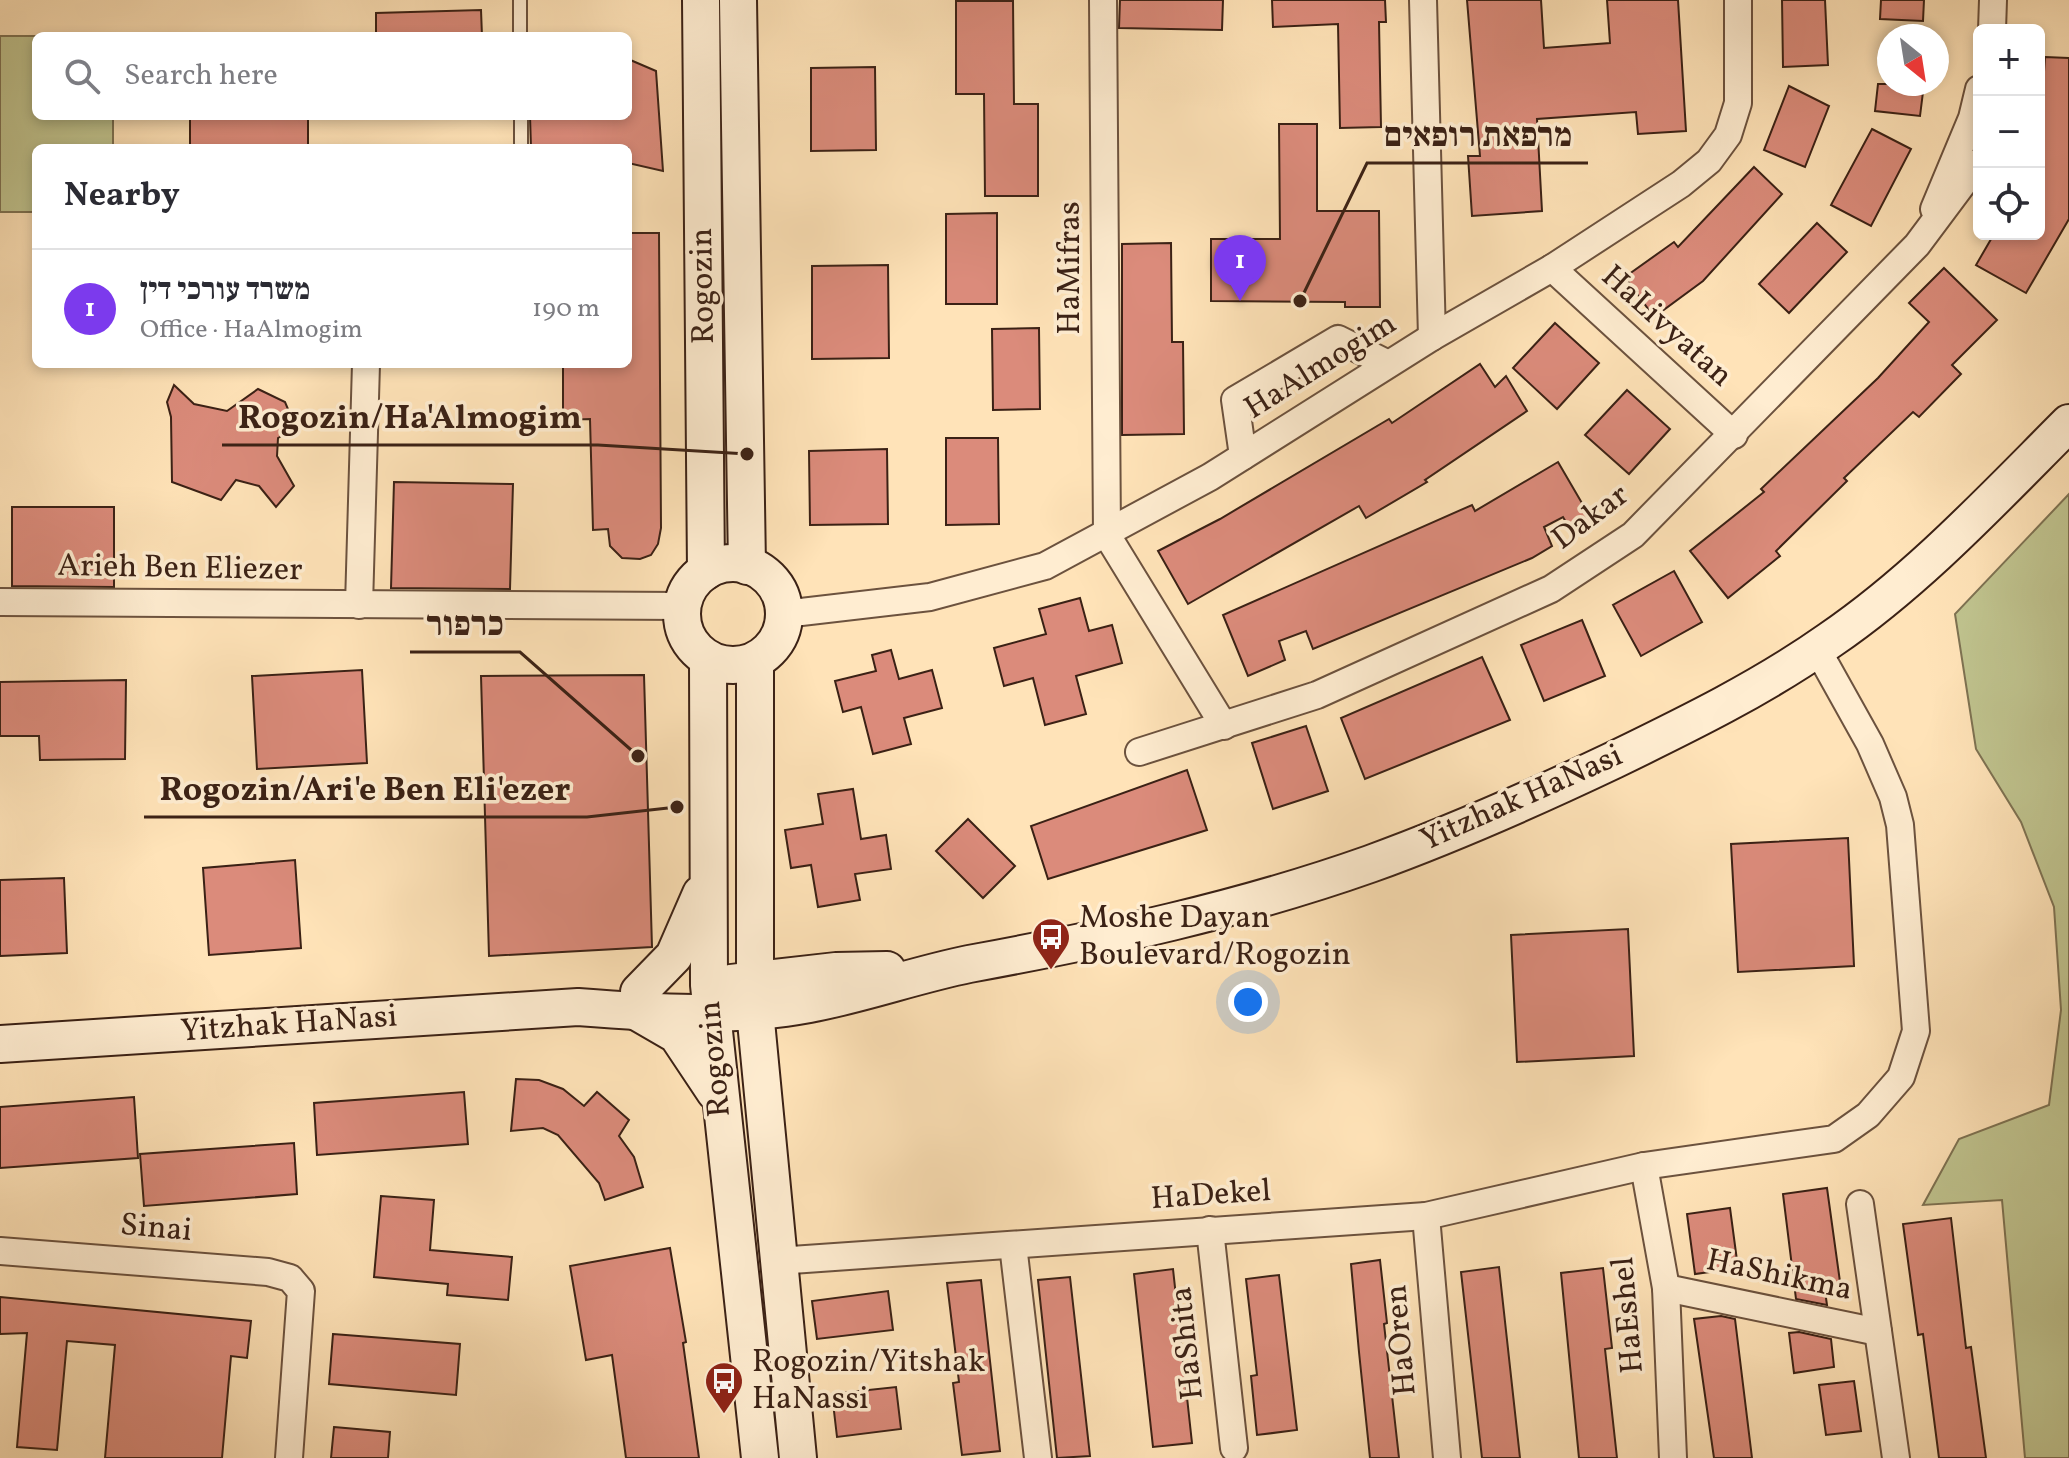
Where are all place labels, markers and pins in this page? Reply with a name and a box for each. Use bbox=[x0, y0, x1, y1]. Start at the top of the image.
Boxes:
callout: מרפאת רופאים bbox=[1367, 105, 1588, 163]
pin: 1 bbox=[1214, 235, 1266, 301]
callout: Rogozin/Ha'Almogim bbox=[222, 387, 598, 445]
callout: כרפור bbox=[410, 594, 520, 652]
callout: Rogozin/Ari'e Ben Eli'ezer bbox=[144, 759, 587, 817]
place label: Moshe Dayan Boulevard/Rogozin bbox=[1079, 897, 1351, 978]
bus stop icon: Moshe Dayan Boulevard/Rogozin bbox=[1030, 916, 1072, 971]
place label: Rogozin/Yitshak HaNassi bbox=[752, 1341, 985, 1422]
bus stop icon: Rogozin/Yitshak HaNassi bbox=[703, 1360, 745, 1415]

